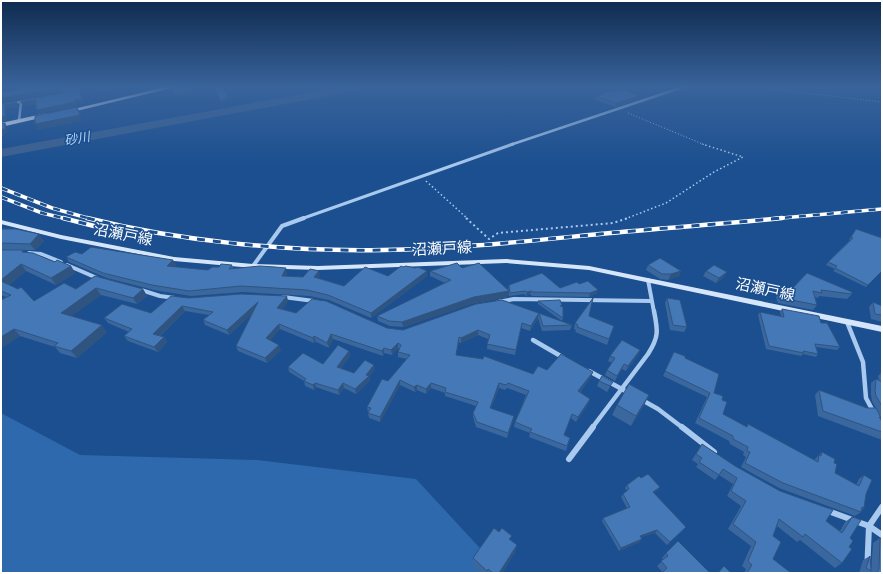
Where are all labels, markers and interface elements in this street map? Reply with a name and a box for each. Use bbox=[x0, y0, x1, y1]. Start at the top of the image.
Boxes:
water label: 砂川 bbox=[63, 129, 93, 149]
street label: 沼瀬戸線 bbox=[92, 220, 154, 250]
street label: 沼瀬戸線 bbox=[412, 238, 472, 260]
street label: 沼瀬戸線 bbox=[734, 274, 796, 306]

